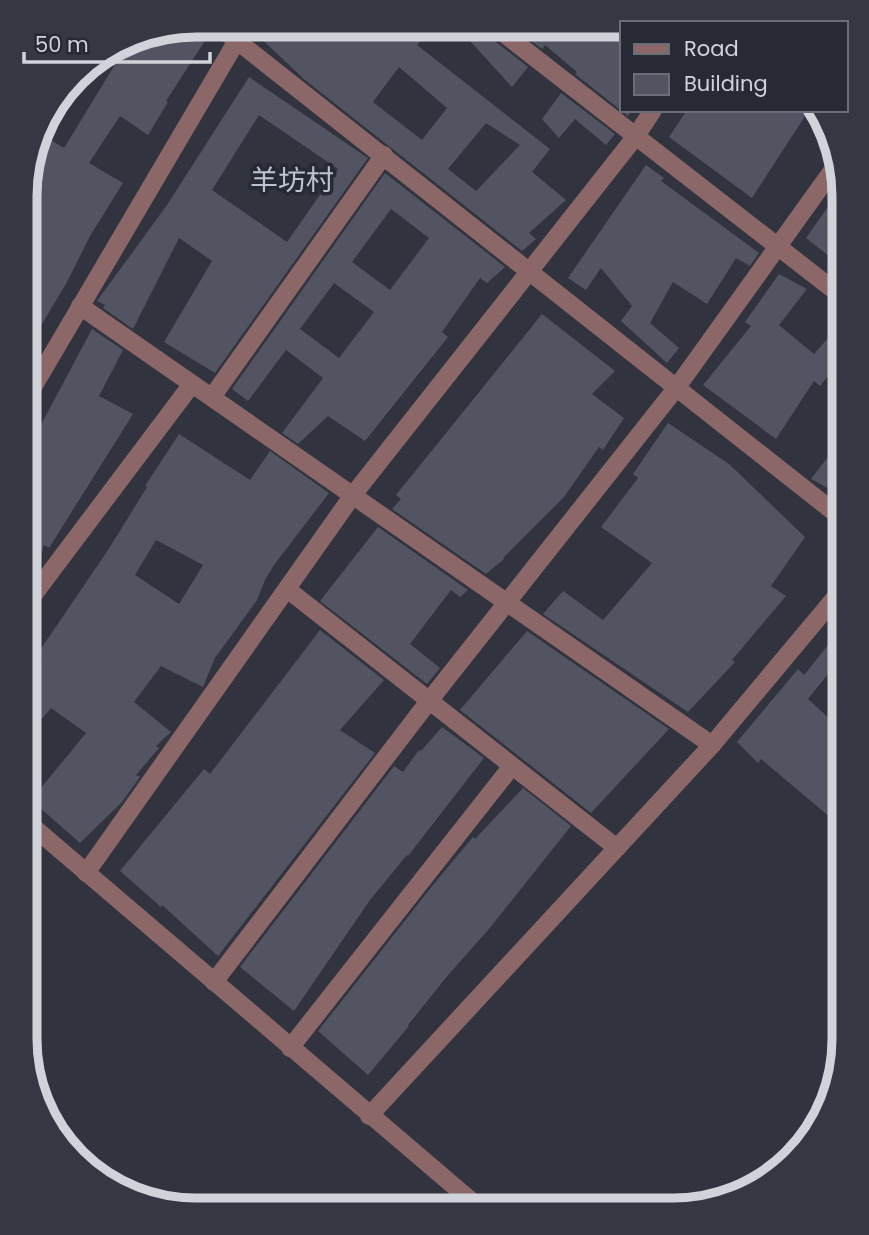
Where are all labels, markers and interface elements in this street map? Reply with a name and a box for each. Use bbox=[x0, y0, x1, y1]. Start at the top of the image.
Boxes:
scale bar bbox=[24, 21, 210, 65]
legend bbox=[620, 21, 848, 112]
text: 50 m bbox=[35, 30, 89, 59]
text: Road bbox=[684, 34, 739, 63]
text: Building bbox=[684, 69, 768, 98]
district label: 羊坊村 bbox=[250, 161, 334, 200]

